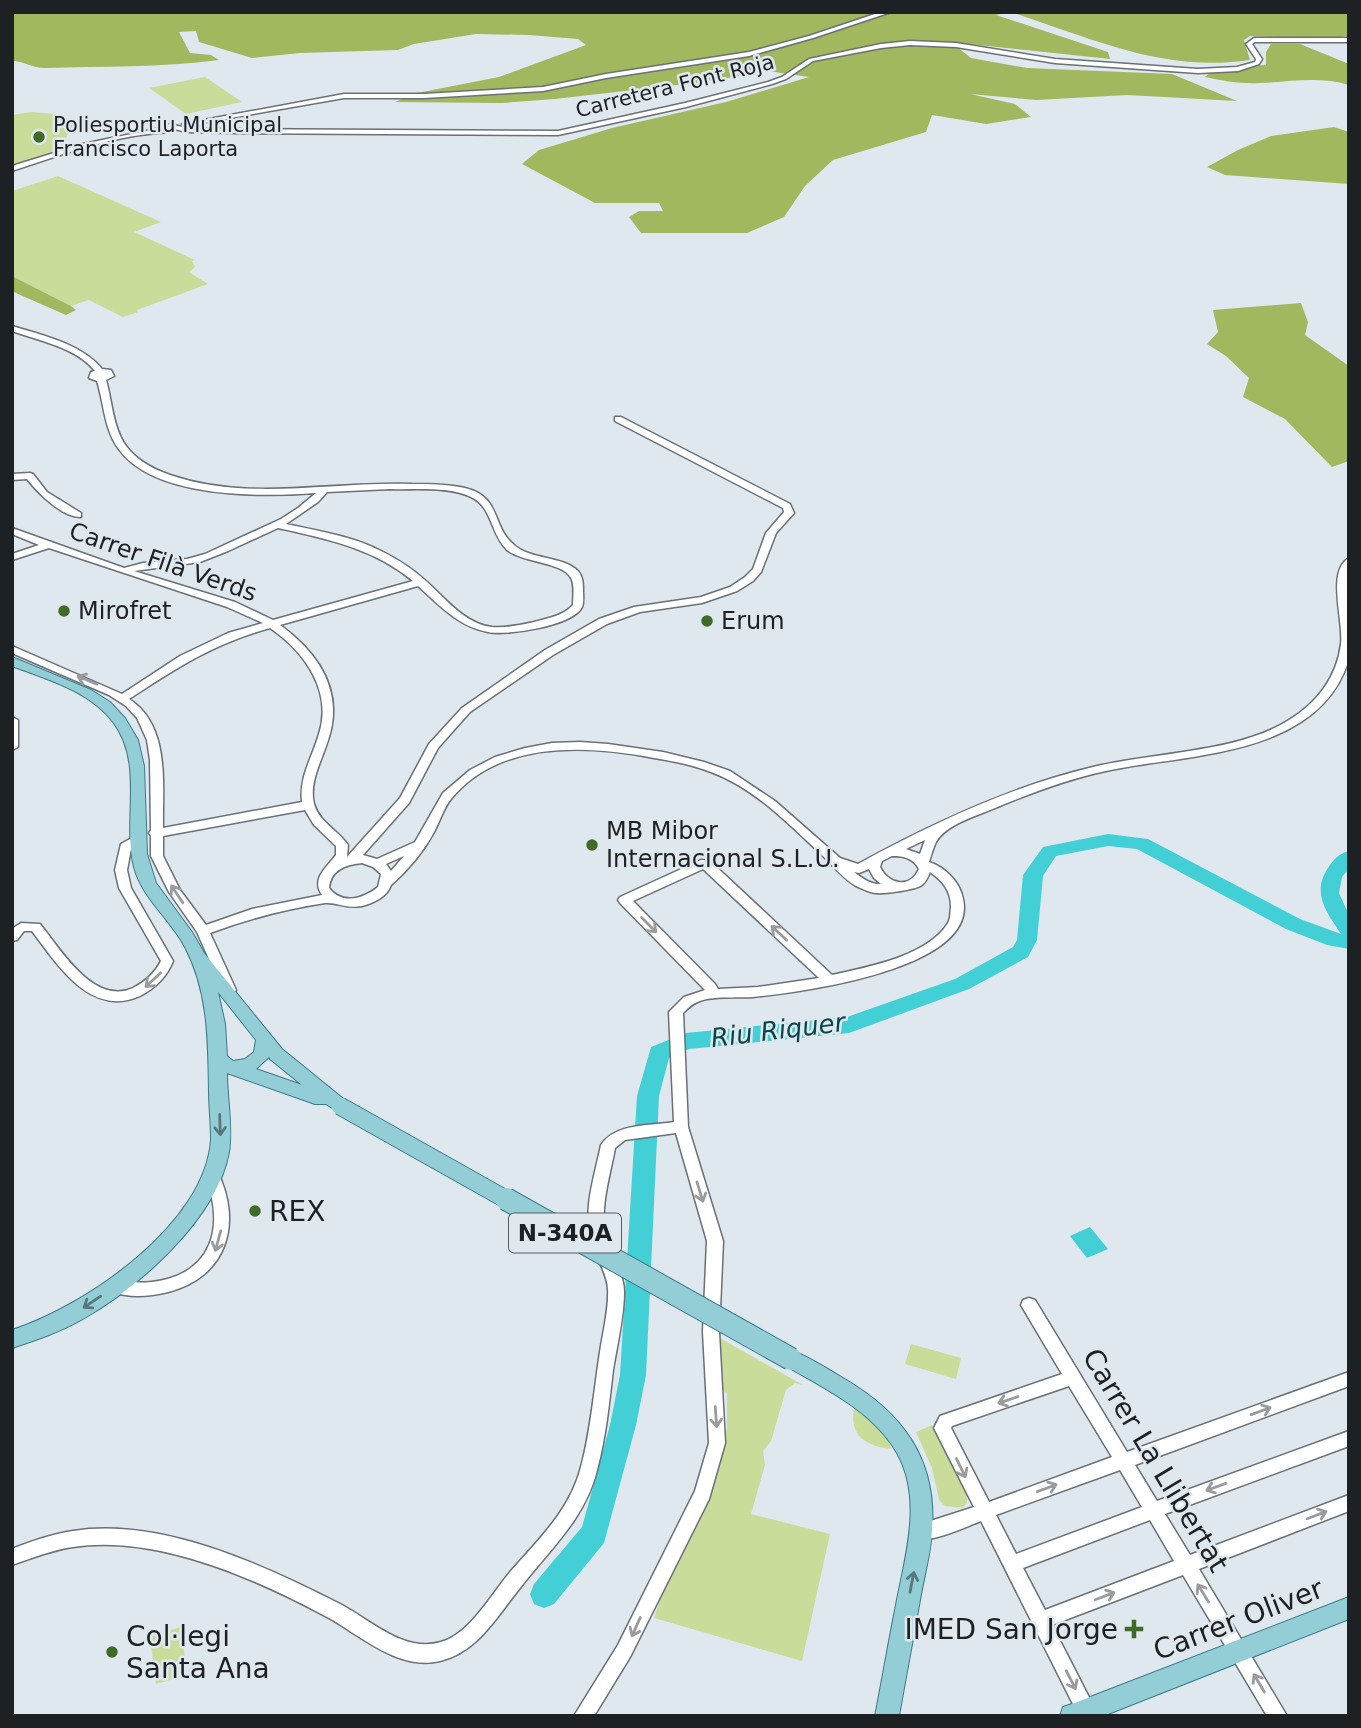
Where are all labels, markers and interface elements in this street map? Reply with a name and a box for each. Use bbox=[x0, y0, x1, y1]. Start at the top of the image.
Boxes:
street label: Carretera Font Roja bbox=[573, 50, 777, 122]
place label: Poliesportiu Municipal Francisco Laporta bbox=[53, 113, 282, 161]
marker: Poliesportiu Municipal Francisco Laporta bbox=[31, 129, 47, 145]
street label: Carrer Filà Verds bbox=[65, 517, 261, 607]
place label: Mirofret bbox=[78, 597, 171, 625]
marker: Mirofret bbox=[56, 603, 72, 619]
place label: Erum bbox=[721, 607, 785, 635]
marker: Erum bbox=[699, 613, 715, 629]
one-way arrow bbox=[77, 673, 98, 686]
place label: MB Mibor Internacional S.L.U. bbox=[606, 817, 840, 873]
marker: MB Mibor Internacional S.L.U. bbox=[584, 837, 600, 853]
one-way arrow bbox=[170, 885, 184, 905]
one-way arrow bbox=[641, 917, 658, 934]
one-way arrow bbox=[770, 925, 788, 941]
one-way arrow bbox=[145, 971, 162, 988]
water label: Riu Riquer bbox=[709, 1007, 849, 1053]
one-way arrow bbox=[214, 1114, 227, 1137]
one-way arrow bbox=[695, 1181, 708, 1203]
place label: REX bbox=[269, 1195, 325, 1228]
marker: REX bbox=[247, 1203, 263, 1219]
road number: N-340A bbox=[509, 1214, 621, 1252]
one-way arrow bbox=[211, 1229, 224, 1251]
one-way arrow bbox=[83, 1295, 102, 1309]
street label: Carrer La Llibertat bbox=[1076, 1343, 1235, 1578]
one-way arrow bbox=[998, 1395, 1020, 1407]
one-way arrow bbox=[1249, 1404, 1271, 1416]
one-way arrow bbox=[710, 1406, 723, 1428]
one-way arrow bbox=[955, 1457, 969, 1478]
one-way arrow bbox=[1035, 1481, 1057, 1493]
one-way arrow bbox=[1205, 1482, 1227, 1494]
one-way arrow bbox=[1306, 1508, 1328, 1520]
one-way arrow bbox=[905, 1571, 919, 1594]
street label: Carrer Oliver bbox=[1149, 1572, 1328, 1667]
one-way arrow bbox=[1196, 1583, 1210, 1603]
one-way arrow bbox=[1093, 1588, 1115, 1601]
place label: IMED San Jorge bbox=[904, 1613, 1118, 1646]
one-way arrow bbox=[629, 1616, 642, 1637]
marker: IMED San Jorge bbox=[1124, 1619, 1144, 1639]
place label: Col·legi Santa Ana bbox=[126, 1620, 270, 1685]
marker: Col·legi Santa Ana bbox=[104, 1644, 120, 1660]
one-way arrow bbox=[1065, 1669, 1079, 1690]
one-way arrow bbox=[1252, 1674, 1266, 1694]

